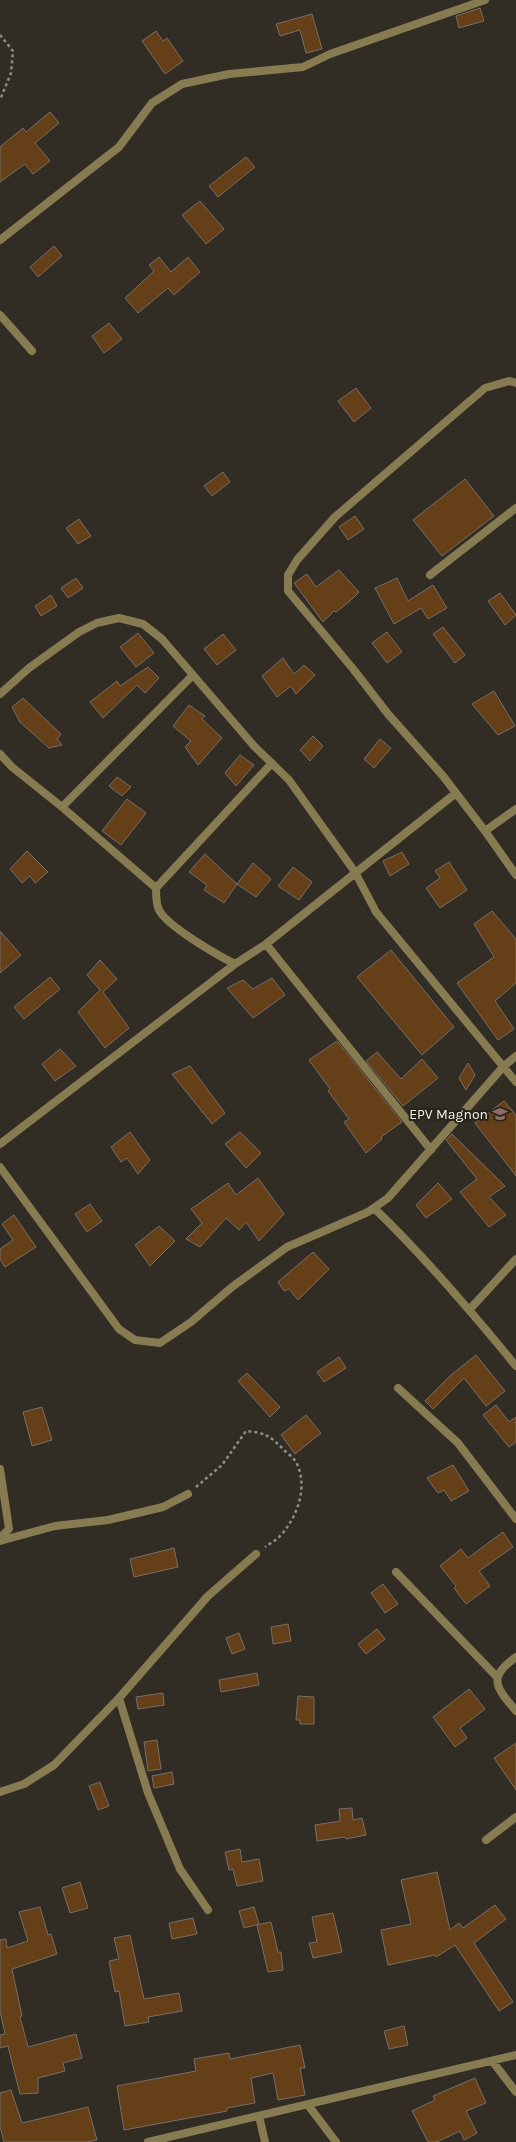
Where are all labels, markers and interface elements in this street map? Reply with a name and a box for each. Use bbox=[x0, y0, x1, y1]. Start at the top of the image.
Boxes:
school or university icon: EPV Magnon bbox=[491, 1105, 509, 1123]
place label: EPV Magnon bbox=[409, 1106, 488, 1123]

